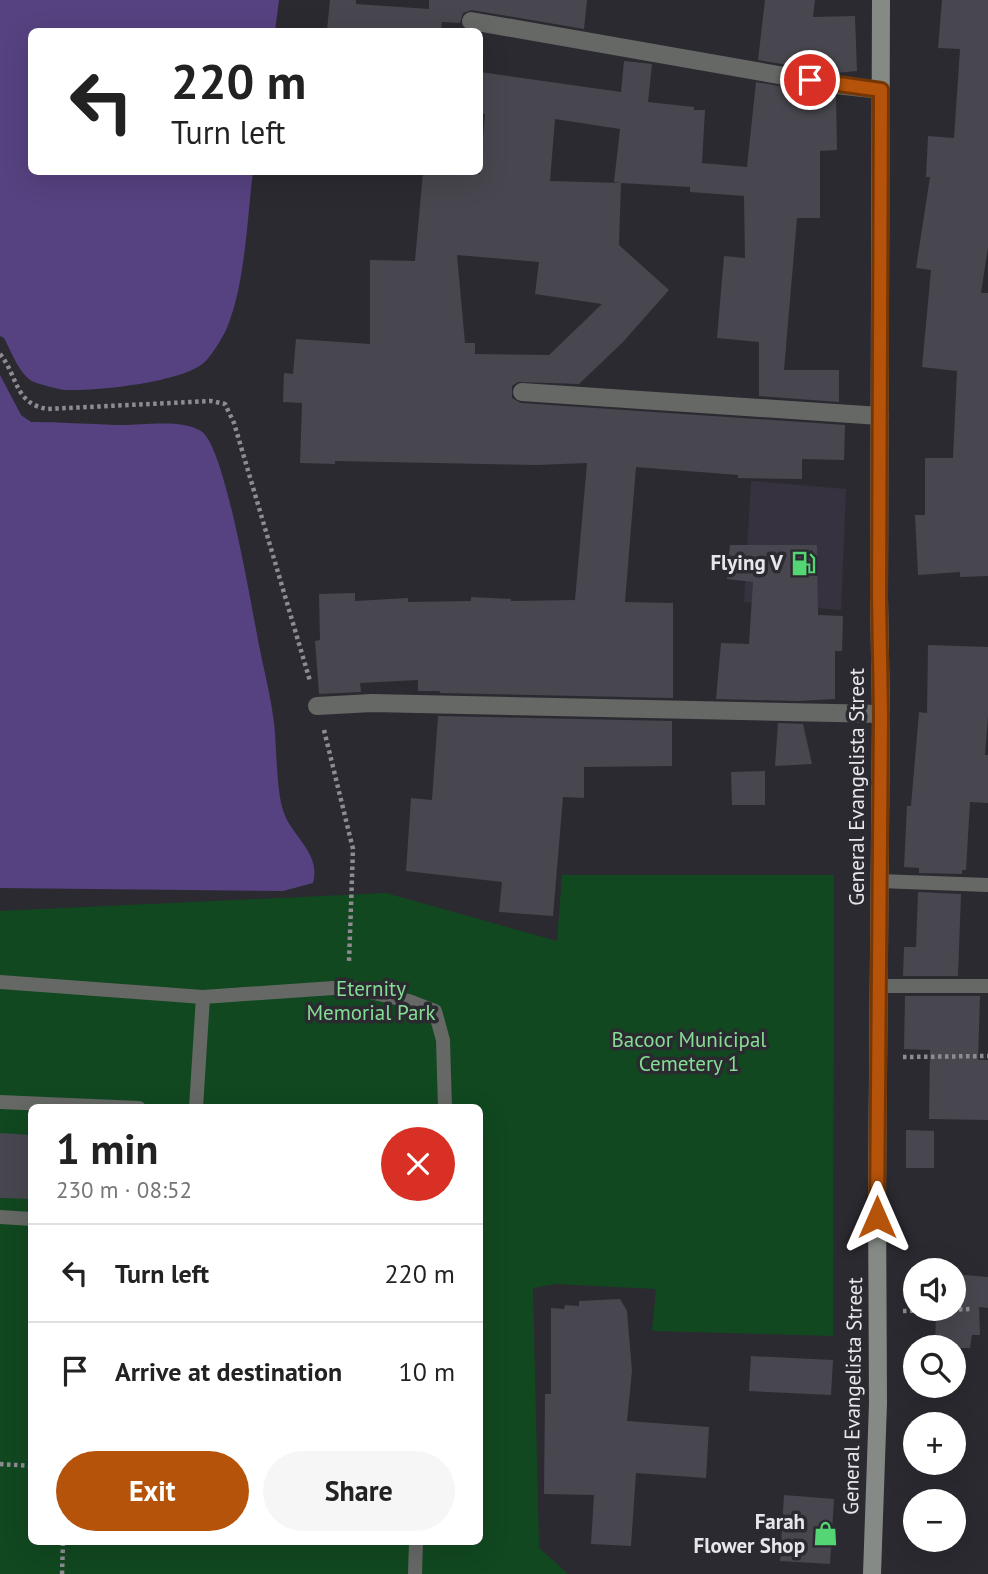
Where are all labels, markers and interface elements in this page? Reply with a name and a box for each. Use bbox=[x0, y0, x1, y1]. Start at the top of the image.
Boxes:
text: 220 m bbox=[171, 49, 306, 113]
pin bbox=[780, 50, 840, 110]
icon: left bbox=[56, 56, 147, 147]
icon: arrive bbox=[791, 61, 829, 99]
text: Turn left bbox=[171, 111, 286, 153]
place label: Flying V bbox=[710, 549, 783, 576]
fuel station icon: Flying V bbox=[789, 549, 817, 577]
street label: General Evangelista Street bbox=[843, 668, 870, 906]
park label: Eternity Memorial Park bbox=[306, 975, 436, 1026]
park label: Bacoor Municipal Cemetery 1 bbox=[612, 1026, 766, 1077]
text: 1 min bbox=[56, 1121, 158, 1176]
button: close bbox=[381, 1127, 455, 1201]
text: 230 m · 08:52 bbox=[56, 1175, 192, 1204]
position arrow bbox=[840, 1180, 914, 1254]
icon: left bbox=[56, 1254, 94, 1292]
text: Turn left bbox=[115, 1257, 209, 1290]
text: 220 m bbox=[384, 1257, 455, 1290]
map controls bbox=[903, 1258, 966, 1552]
button: sound bbox=[903, 1258, 966, 1321]
street label: General Evangelista Street bbox=[837, 1277, 868, 1515]
button: search bbox=[903, 1335, 966, 1398]
icon: arrive bbox=[56, 1352, 94, 1390]
text: Arrive at destination bbox=[115, 1355, 342, 1388]
text: 10 m bbox=[399, 1355, 455, 1388]
button: + bbox=[903, 1412, 966, 1475]
button: Exit bbox=[56, 1451, 249, 1531]
button: Share bbox=[263, 1451, 455, 1531]
button: − bbox=[903, 1489, 966, 1552]
place label: Farah Flower Shop bbox=[694, 1508, 805, 1559]
shop icon: Farah Flower Shop bbox=[811, 1520, 839, 1548]

